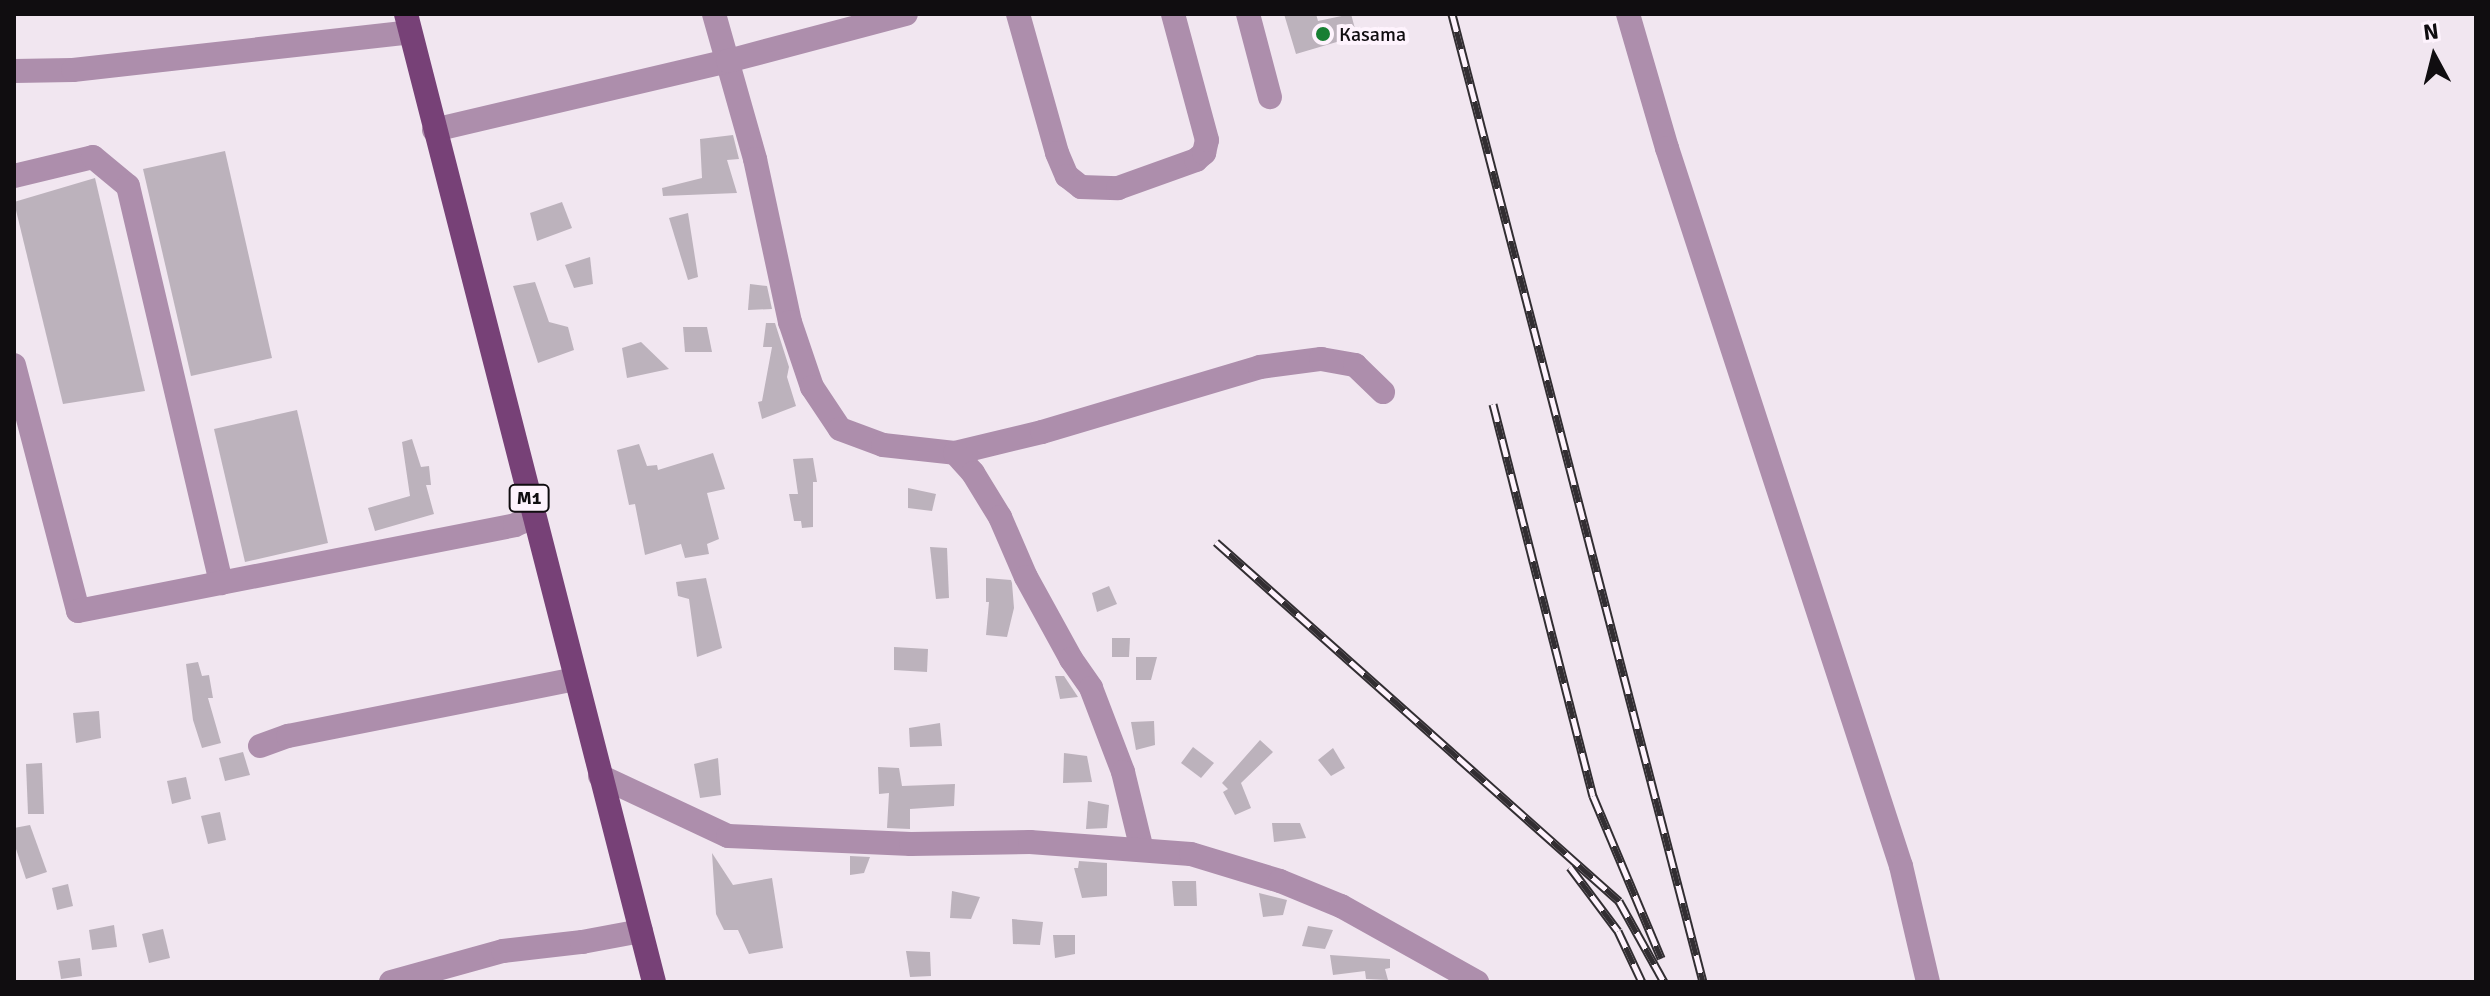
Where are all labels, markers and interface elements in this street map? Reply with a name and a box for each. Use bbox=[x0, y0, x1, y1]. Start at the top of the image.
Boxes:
north arrow bbox=[2394, 16, 2474, 96]
text: N bbox=[2422, 17, 2440, 46]
place label: Kasama bbox=[1339, 22, 1406, 46]
marker: Kasama bbox=[1314, 25, 1332, 43]
road number: M1 bbox=[507, 484, 551, 512]

